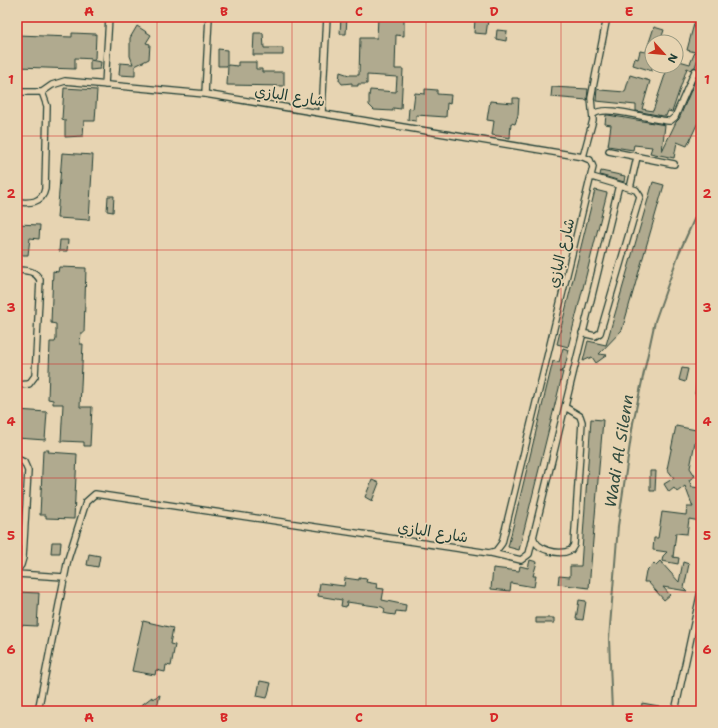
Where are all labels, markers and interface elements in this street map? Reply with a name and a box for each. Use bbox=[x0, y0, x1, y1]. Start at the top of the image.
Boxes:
text: A bbox=[84, 3, 94, 20]
text: B bbox=[220, 3, 228, 20]
text: C bbox=[355, 3, 363, 20]
text: D bbox=[489, 3, 499, 20]
text: E bbox=[625, 3, 634, 20]
north arrow bbox=[644, 34, 684, 74]
text: N bbox=[664, 51, 681, 66]
text: 1 bbox=[8, 71, 14, 88]
text: 1 bbox=[704, 71, 710, 88]
street label: شارع البازي bbox=[253, 81, 327, 112]
text: 2 bbox=[6, 185, 16, 202]
text: 2 bbox=[702, 185, 712, 202]
street label: شارع البازي bbox=[543, 216, 580, 290]
text: 3 bbox=[6, 299, 16, 316]
text: 3 bbox=[702, 299, 712, 316]
water label: Wadi Al Silenn bbox=[600, 393, 638, 509]
text: 4 bbox=[6, 413, 16, 430]
text: 4 bbox=[702, 413, 712, 430]
street label: شارع البازي bbox=[396, 517, 470, 548]
text: 5 bbox=[7, 527, 15, 544]
text: 5 bbox=[703, 527, 711, 544]
text: 6 bbox=[6, 641, 16, 658]
text: 6 bbox=[702, 641, 712, 658]
text: A bbox=[84, 709, 94, 726]
text: B bbox=[220, 709, 228, 726]
text: C bbox=[355, 709, 363, 726]
text: D bbox=[489, 709, 499, 726]
text: E bbox=[625, 709, 634, 726]

